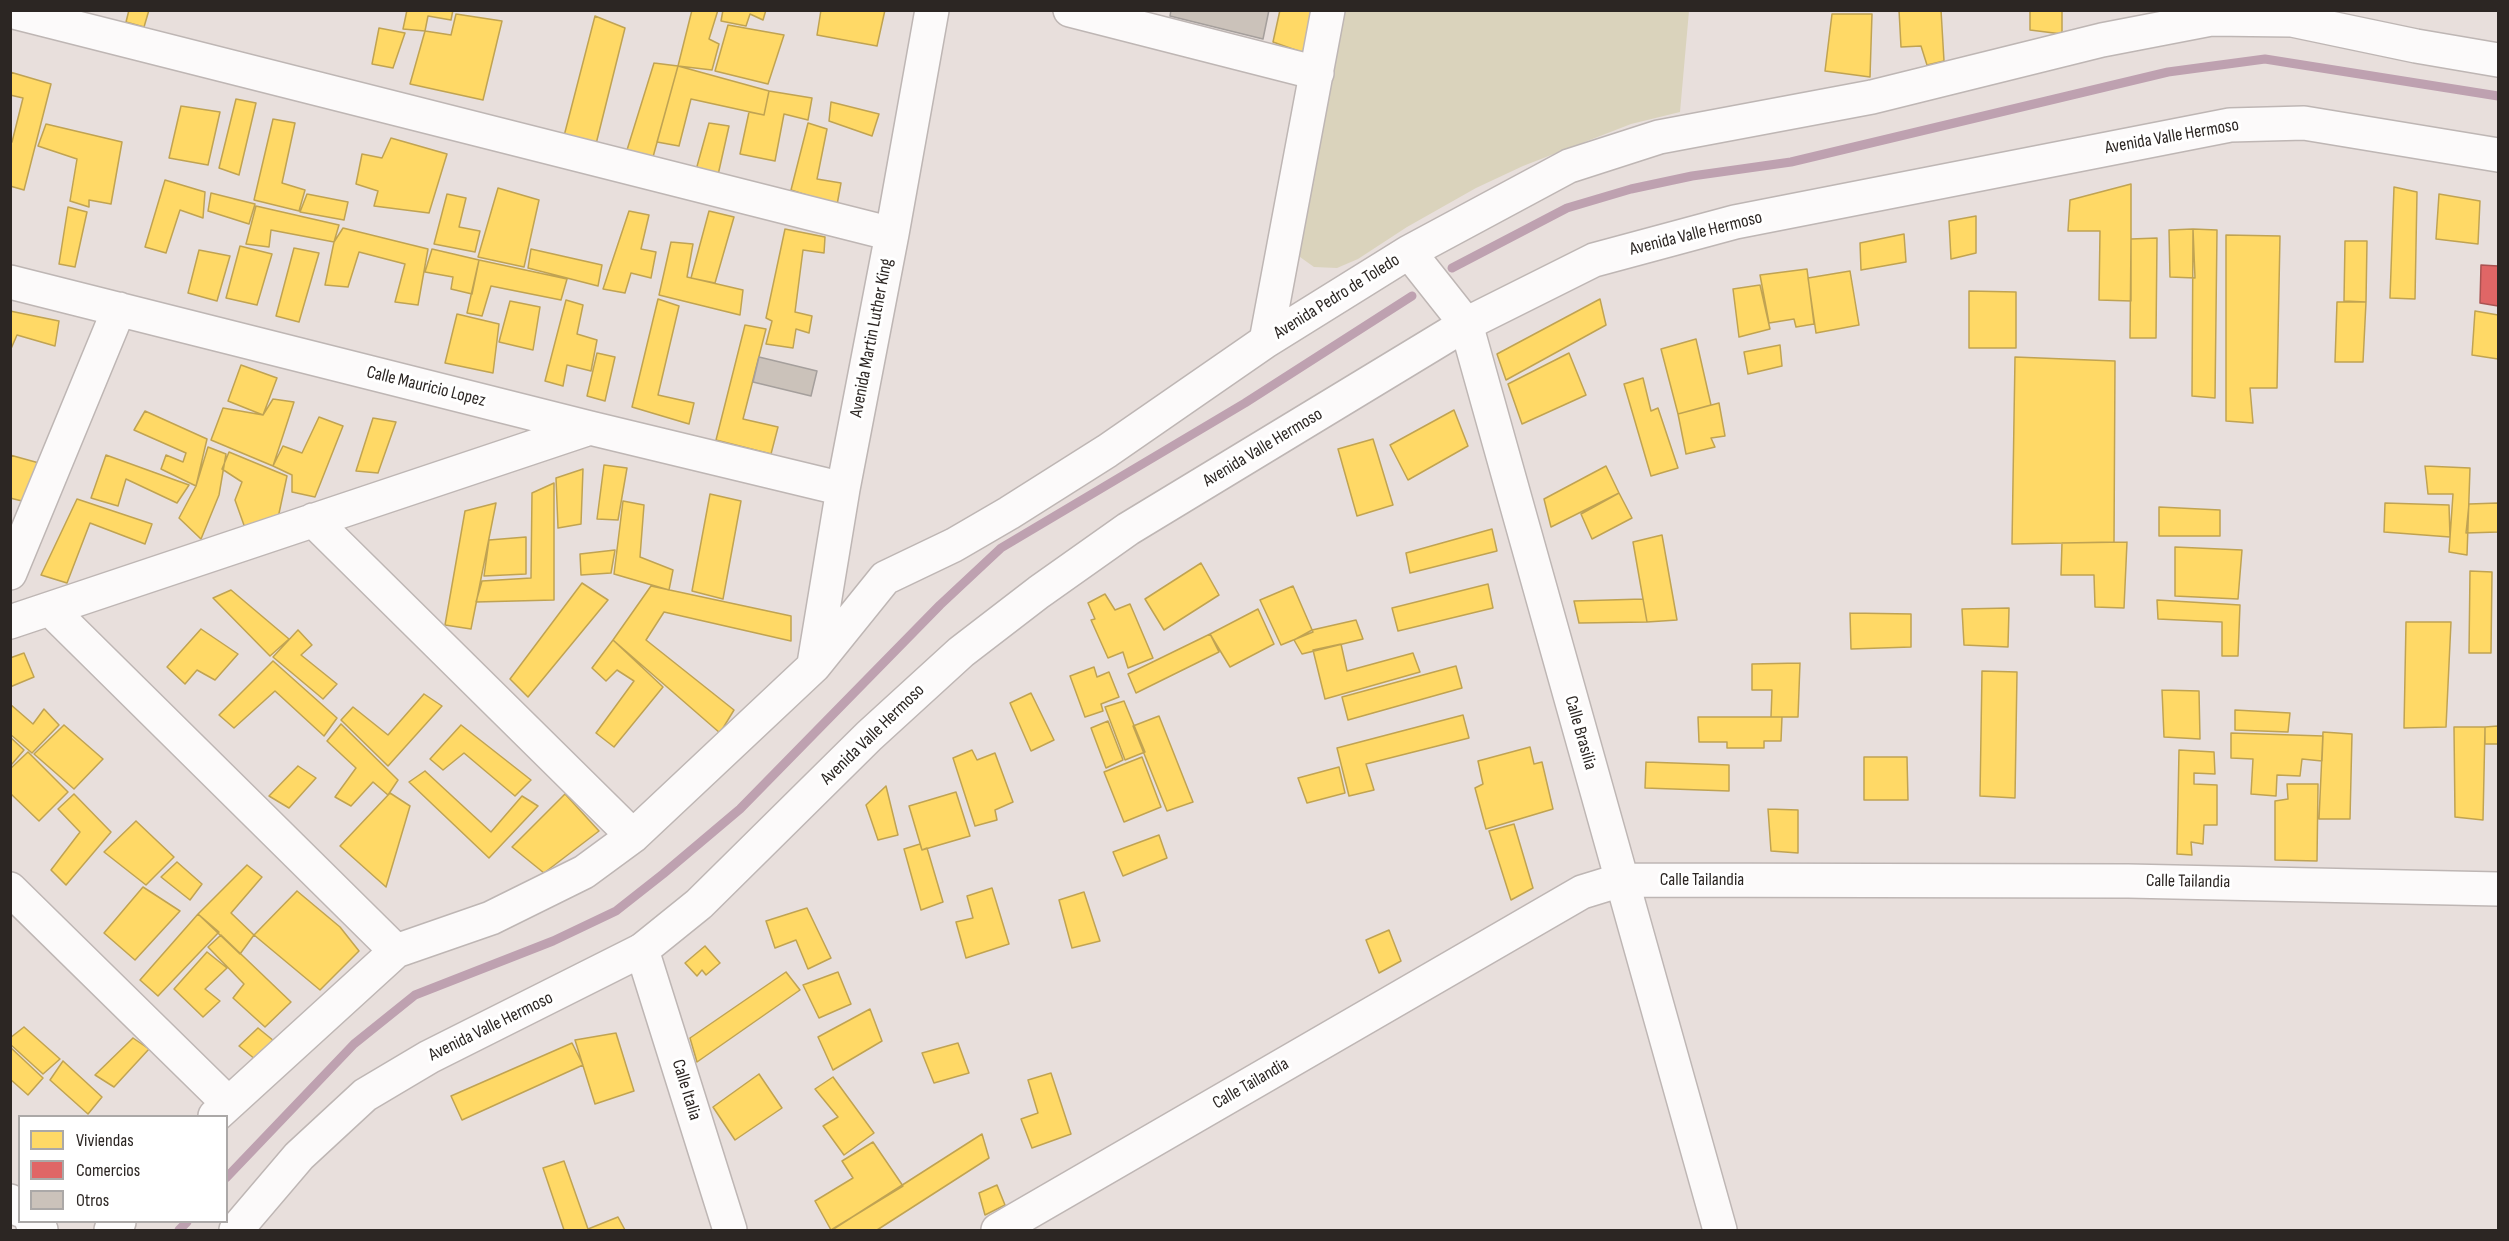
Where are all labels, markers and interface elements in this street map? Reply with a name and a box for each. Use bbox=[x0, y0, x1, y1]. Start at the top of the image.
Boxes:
street label: Avenida Valle Hermoso bbox=[2103, 115, 2241, 159]
street label: Avenida Valle Hermoso bbox=[1628, 207, 1764, 261]
street label: Avenida Pedro de Toledo bbox=[1270, 250, 1404, 344]
street label: Avenida Martin Luther King bbox=[846, 257, 898, 419]
street label: Calle Mauricio Lopez bbox=[364, 362, 488, 412]
street label: Avenida Valle Hermoso bbox=[1199, 404, 1327, 492]
street label: Avenida Valle Hermoso bbox=[817, 680, 929, 790]
street label: Calle Brasilia bbox=[1559, 694, 1601, 772]
street label: Calle Tailandia bbox=[1660, 869, 1744, 891]
street label: Calle Tailandia bbox=[2146, 870, 2230, 894]
street label: Avenida Valle Hermoso bbox=[425, 988, 557, 1066]
street label: Calle Tailandia bbox=[1209, 1054, 1293, 1114]
street label: Calle Italia bbox=[667, 1057, 705, 1123]
legend bbox=[18, 1115, 228, 1223]
text: Viviendas bbox=[76, 1130, 134, 1151]
text: Comercios bbox=[76, 1160, 140, 1181]
text: Otros bbox=[76, 1190, 109, 1211]

